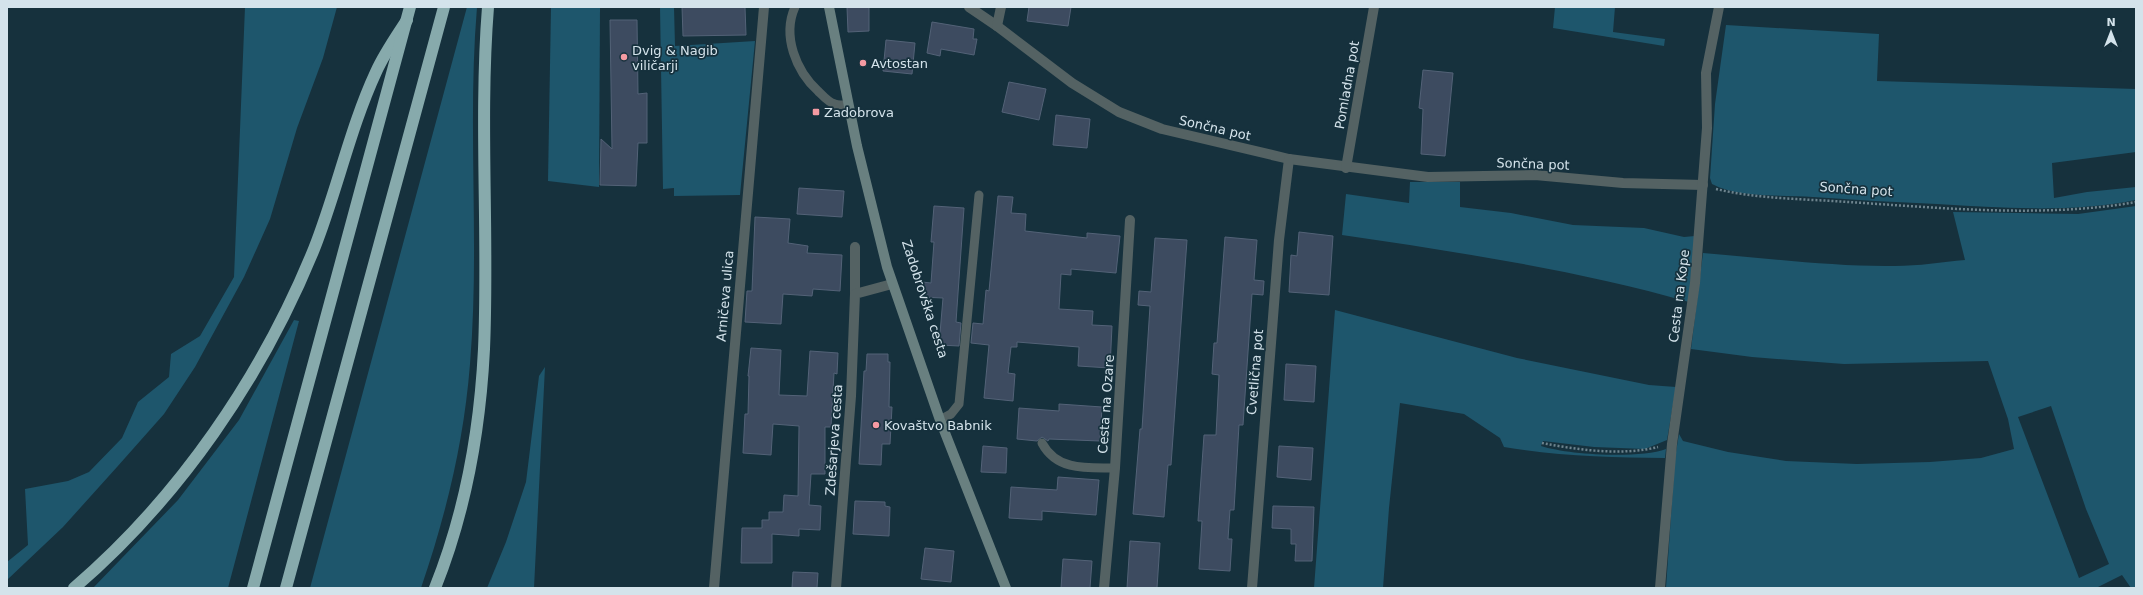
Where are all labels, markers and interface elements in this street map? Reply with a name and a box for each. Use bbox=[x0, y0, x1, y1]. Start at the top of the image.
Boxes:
north arrow bbox=[2091, 12, 2131, 52]
text: N bbox=[2106, 16, 2116, 29]
street label: Pomladna pot bbox=[1332, 40, 1362, 130]
place label: Dvig & Nagib viličarji bbox=[632, 43, 718, 73]
marker: Dvig & Nagib viličarji bbox=[619, 52, 629, 62]
place label: Avtostan bbox=[871, 56, 928, 71]
marker: Avtostan bbox=[858, 58, 868, 68]
place label: Zadobrova bbox=[824, 105, 894, 120]
marker: Zadobrova bbox=[811, 107, 821, 117]
street label: Sončna pot bbox=[1178, 112, 1252, 144]
street label: Sončna pot bbox=[1496, 155, 1570, 173]
street label: Sončna pot bbox=[1819, 179, 1893, 199]
street label: Zadobrovška cesta bbox=[899, 238, 951, 360]
street label: Cesta na Kope bbox=[1666, 249, 1692, 343]
street label: Arničeva ulica bbox=[714, 250, 736, 342]
street label: Cvetlična pot bbox=[1244, 329, 1266, 415]
street label: Cesta na Ozare bbox=[1095, 354, 1117, 454]
street label: Zdešarjeva cesta bbox=[823, 384, 845, 496]
place label: Kovaštvo Babnik bbox=[884, 418, 992, 433]
marker: Kovaštvo Babnik bbox=[871, 420, 881, 430]

